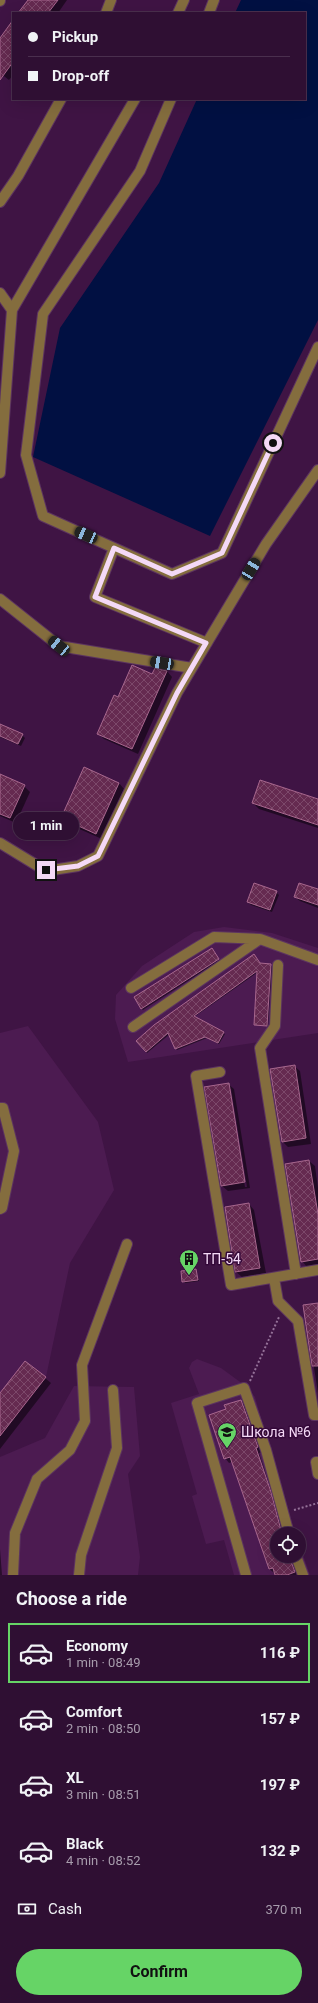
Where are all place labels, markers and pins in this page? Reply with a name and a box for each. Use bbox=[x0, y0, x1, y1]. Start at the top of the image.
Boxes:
building icon: ТП-54 bbox=[178, 1248, 200, 1276]
place label: ТП-54 bbox=[203, 1251, 241, 1267]
school or university icon: Школа №6 bbox=[216, 1421, 238, 1449]
place label: Школа №6 bbox=[241, 1424, 311, 1440]

